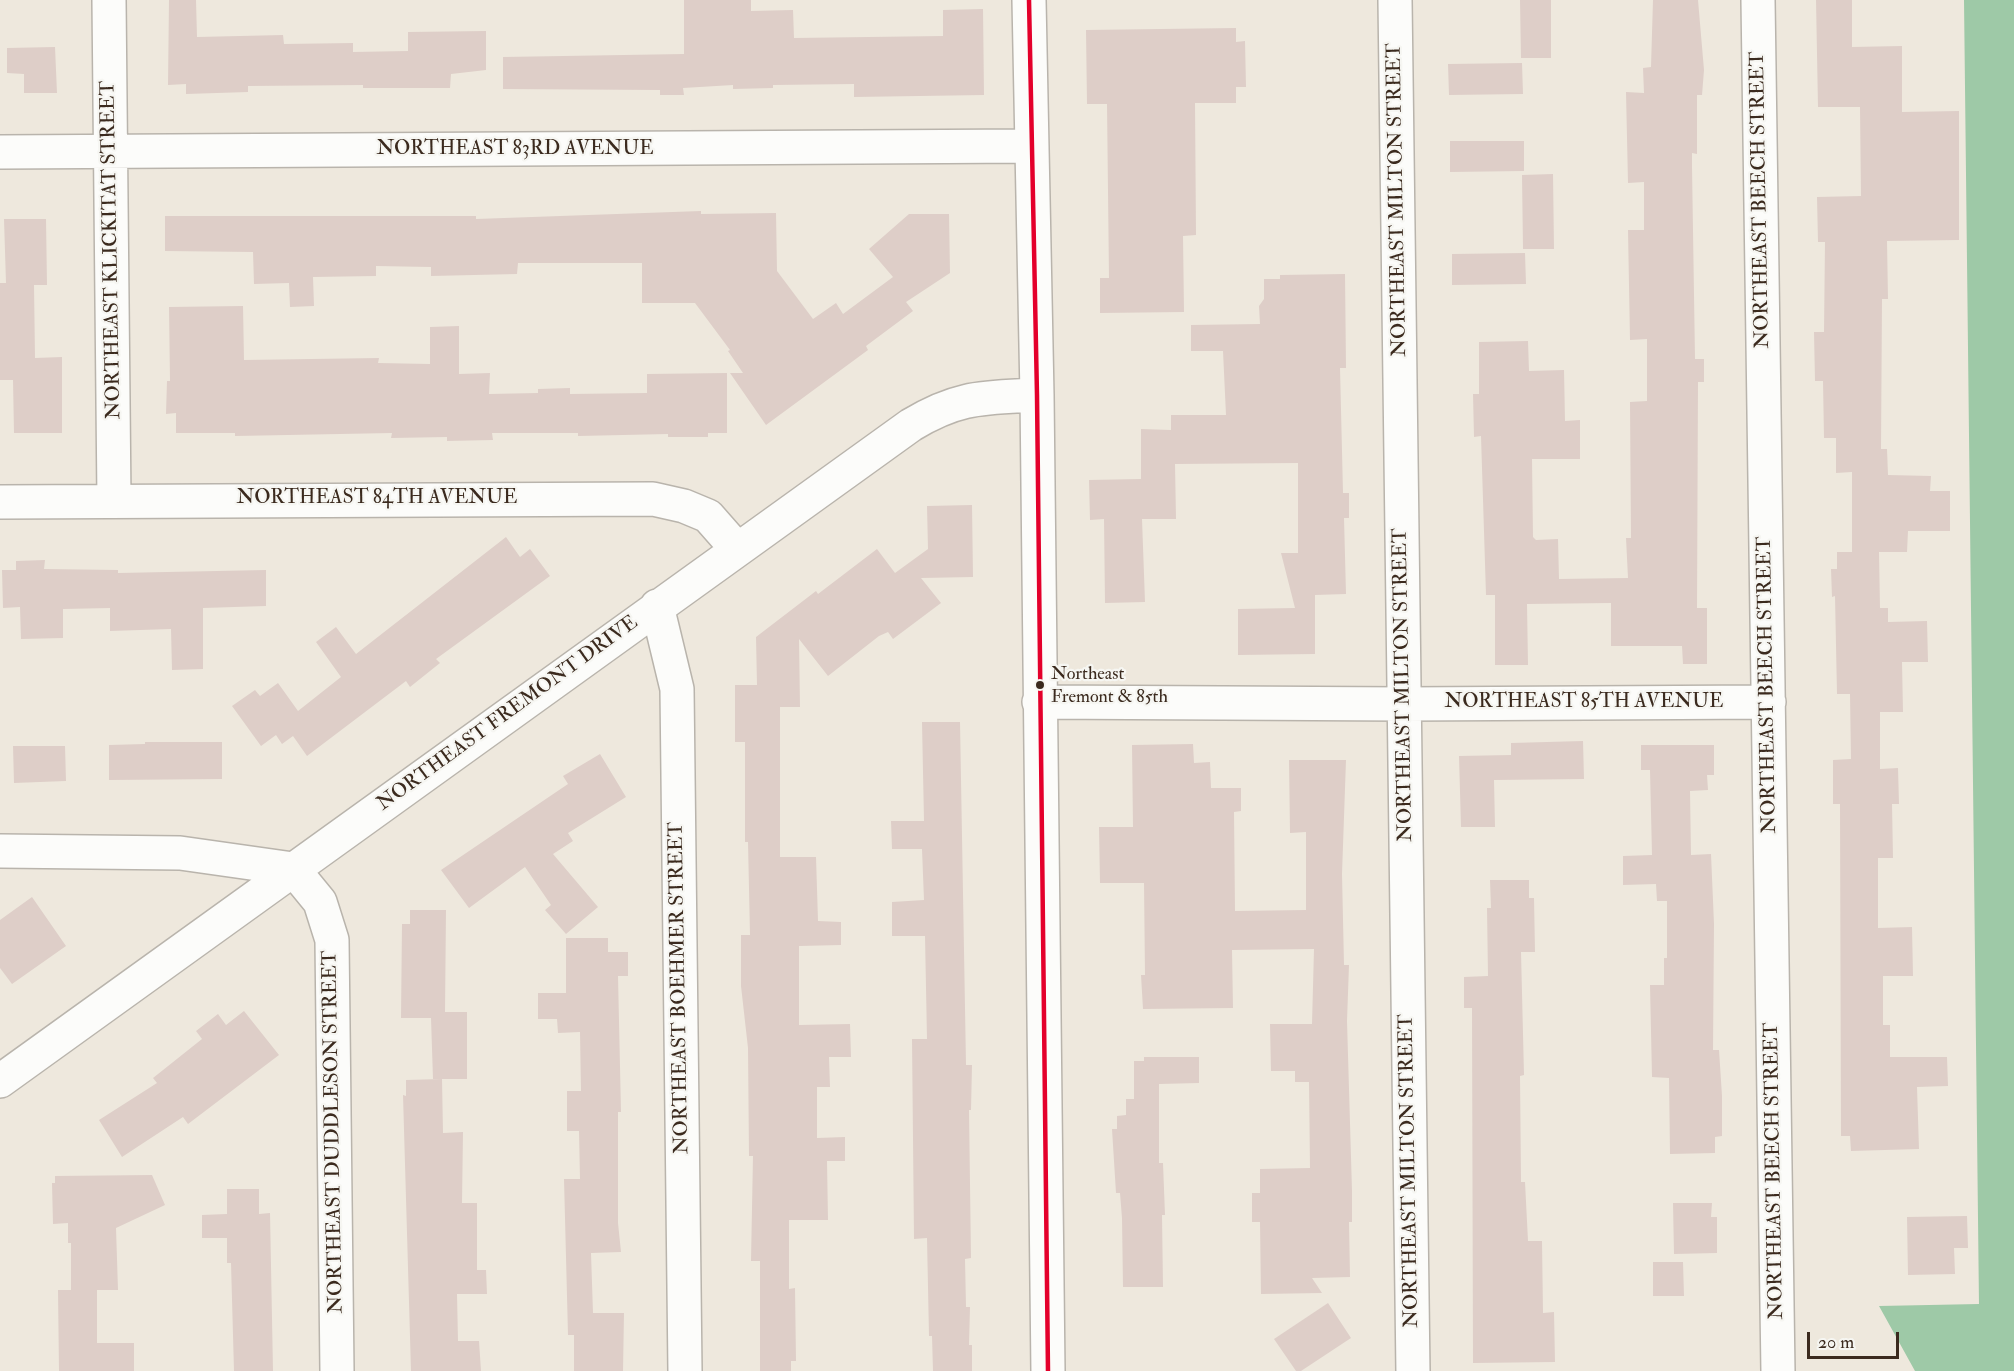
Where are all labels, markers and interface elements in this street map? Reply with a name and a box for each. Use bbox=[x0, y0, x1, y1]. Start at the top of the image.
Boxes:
street label: NORTHEAST MILTON STREET bbox=[1383, 43, 1413, 357]
street label: NORTHEAST BEECH STREET bbox=[1746, 51, 1776, 349]
street label: NORTHEAST KLICKITAT STREET bbox=[97, 81, 127, 419]
street label: NORTHEAST 83RD AVENUE bbox=[376, 138, 654, 162]
street label: NORTHEAST 84TH AVENUE bbox=[237, 487, 517, 511]
street label: NORTHEAST MILTON STREET bbox=[1389, 528, 1419, 842]
street label: NORTHEAST BEECH STREET bbox=[1753, 536, 1783, 834]
street label: NORTHEAST FREMONT DRIVE bbox=[373, 611, 643, 817]
place label: Northeast Fremont & 85th bbox=[1051, 664, 1168, 706]
marker: Northeast Fremont & 85th bbox=[1034, 679, 1046, 691]
street label: NORTHEAST 85TH AVENUE bbox=[1445, 691, 1723, 715]
street label: NORTHEAST BOEHMER STREET bbox=[665, 822, 695, 1154]
street label: NORTHEAST DUDDLESON STREET bbox=[319, 950, 349, 1314]
street label: NORTHEAST MILTON STREET bbox=[1395, 1014, 1425, 1328]
street label: NORTHEAST BEECH STREET bbox=[1760, 1022, 1790, 1320]
scale bar bbox=[1810, 1320, 1902, 1358]
text: 20 m bbox=[1818, 1331, 1854, 1354]

